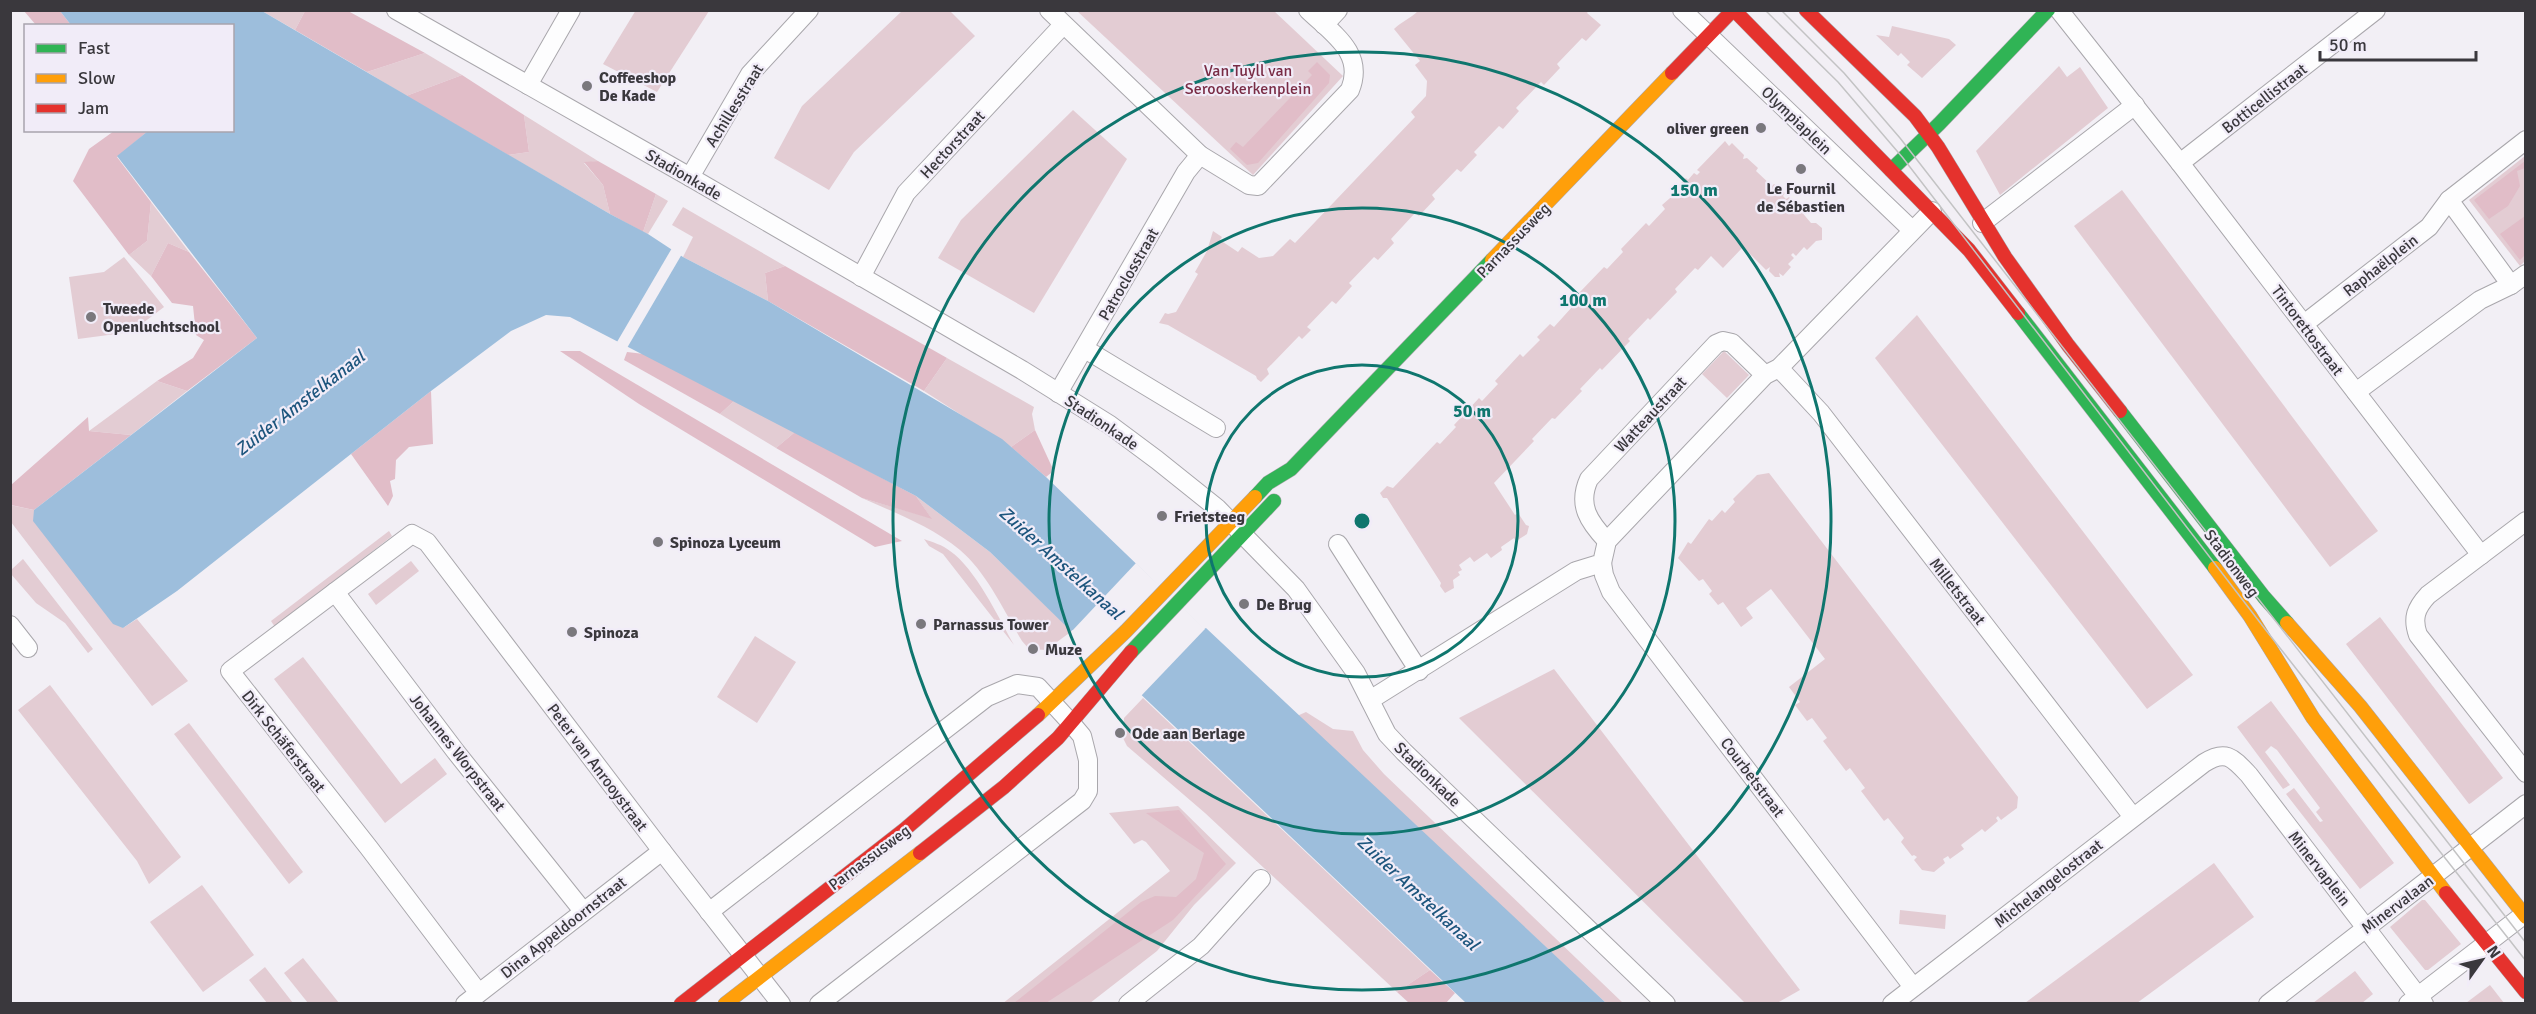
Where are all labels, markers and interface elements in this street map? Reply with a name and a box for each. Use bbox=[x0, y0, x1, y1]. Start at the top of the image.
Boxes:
legend bbox=[24, 24, 234, 132]
scale bar bbox=[2320, 24, 2476, 62]
text: 50 m bbox=[2329, 34, 2367, 56]
text: Fast bbox=[78, 37, 110, 59]
street label: Botticellistraat bbox=[2218, 59, 2311, 138]
street label: Achillesstraat bbox=[701, 60, 769, 151]
park label: Van Tuyll van Serooskerkenplein bbox=[1185, 61, 1311, 99]
text: Slow bbox=[78, 67, 115, 89]
place label: Coffeeshop De Kade bbox=[599, 68, 677, 106]
marker: Coffeeshop De Kade bbox=[580, 79, 594, 93]
street label: Olympiaplein bbox=[1757, 82, 1836, 159]
text: Jam bbox=[78, 97, 109, 119]
street label: Hectorstraat bbox=[916, 106, 990, 183]
place label: oliver green bbox=[1667, 119, 1749, 139]
marker: oliver green bbox=[1754, 121, 1768, 135]
street label: Stadionkade bbox=[642, 145, 725, 205]
marker: Le Fournil de Sébastien bbox=[1794, 162, 1808, 176]
text: 150 m bbox=[1670, 179, 1718, 201]
place label: Le Fournil de Sébastien bbox=[1757, 179, 1845, 217]
street label: Parnassusweg bbox=[1473, 199, 1555, 283]
street label: Patroclosstraat bbox=[1094, 224, 1164, 324]
street label: Raphaëlplein bbox=[2339, 230, 2422, 301]
street label: Tintorettostraat bbox=[2267, 282, 2348, 380]
text: 100 m bbox=[1559, 289, 1607, 311]
place label: Tweede Openluchtschool bbox=[103, 299, 220, 337]
marker: Tweede Openluchtschool bbox=[84, 310, 98, 324]
water label: Zuider Amstelkanaal bbox=[231, 344, 371, 460]
street label: Watteaustraat bbox=[1610, 372, 1691, 457]
street label: Stadionkade bbox=[1061, 391, 1142, 455]
text: 50 m bbox=[1453, 400, 1491, 422]
water label: Zuider Amstelkanaal bbox=[995, 502, 1129, 625]
place label: Frietsteeg bbox=[1174, 507, 1245, 527]
marker: Frietsteeg bbox=[1155, 509, 1169, 523]
centre of rings bbox=[1352, 511, 1372, 531]
street label: Stadionweg bbox=[2199, 526, 2263, 602]
place label: Spinoza Lyceum bbox=[670, 533, 781, 553]
marker: Spinoza Lyceum bbox=[651, 535, 665, 549]
street label: Milletstraat bbox=[1925, 554, 1990, 630]
place label: De Brug bbox=[1256, 595, 1312, 615]
marker: De Brug bbox=[1237, 597, 1251, 611]
place label: Parnassus Tower bbox=[933, 615, 1049, 635]
marker: Parnassus Tower bbox=[914, 617, 928, 631]
place label: Spinoza bbox=[584, 623, 639, 643]
marker: Spinoza bbox=[565, 625, 579, 639]
place label: Muze bbox=[1045, 640, 1082, 660]
marker: Muze bbox=[1026, 642, 1040, 656]
street label: Dirk Schäferstraat bbox=[237, 686, 330, 797]
street label: Johannes Worpstraat bbox=[405, 690, 510, 816]
street label: Peter van Anrooystraat bbox=[543, 700, 652, 836]
place label: Ode aan Berlage bbox=[1132, 724, 1245, 744]
marker: Ode aan Berlage bbox=[1113, 726, 1127, 740]
street label: Courbetstraat bbox=[1716, 734, 1789, 822]
street label: Stadionkade bbox=[1390, 738, 1465, 811]
street label: Parnassusweg bbox=[825, 821, 914, 895]
street label: Minervaplein bbox=[2284, 827, 2355, 910]
water label: Zuider Amstelkanaal bbox=[1353, 831, 1485, 956]
street label: Michelangelostraat bbox=[1990, 835, 2107, 932]
street label: Minervalaan bbox=[2357, 871, 2438, 938]
street label: Dina Appeldoornstraat bbox=[497, 872, 631, 983]
north arrow bbox=[2452, 930, 2512, 990]
text: N bbox=[2482, 942, 2505, 962]

